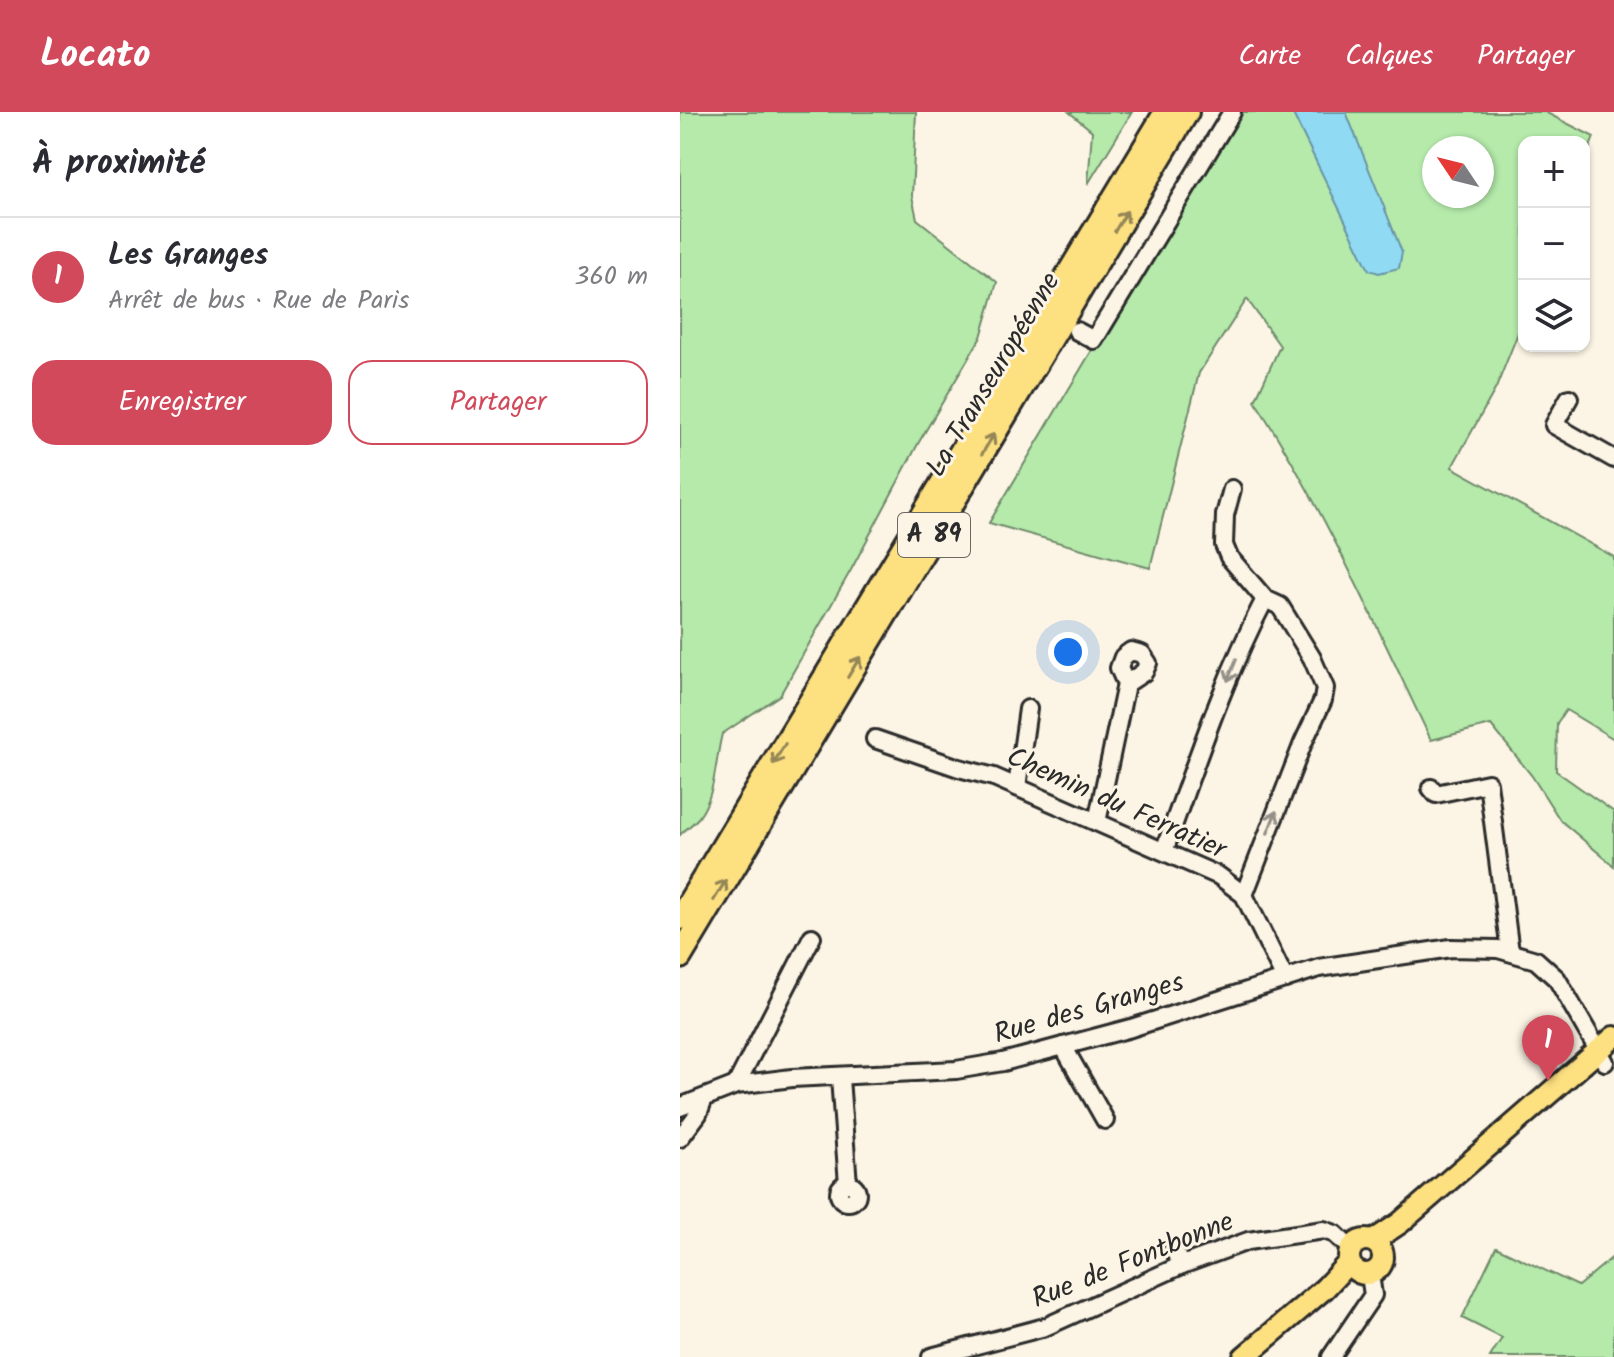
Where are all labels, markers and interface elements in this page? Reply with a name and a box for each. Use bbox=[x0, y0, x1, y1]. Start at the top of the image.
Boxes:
text: Locato bbox=[40, 26, 151, 86]
text: Carte bbox=[1239, 34, 1301, 79]
text: Calques bbox=[1345, 34, 1433, 79]
text: Partager bbox=[1477, 34, 1574, 79]
north arrow bbox=[1422, 136, 1494, 208]
map controls bbox=[1518, 136, 1590, 352]
button: + bbox=[1518, 136, 1590, 208]
text: À proximité bbox=[32, 137, 205, 191]
button: − bbox=[1518, 208, 1590, 280]
one-way arrow bbox=[1114, 210, 1130, 233]
text: Les Granges bbox=[108, 232, 268, 280]
text: 1 bbox=[54, 256, 62, 298]
text: 360 m bbox=[575, 256, 648, 298]
street label: La Transeuropéenne bbox=[915, 263, 1073, 486]
text: Arrêt de bus · Rue de Paris bbox=[108, 280, 409, 322]
button: layers bbox=[1518, 280, 1590, 352]
button: Enregistrer bbox=[32, 360, 332, 445]
button: Partager bbox=[348, 360, 648, 445]
one-way arrow bbox=[980, 433, 996, 456]
road number: A 89 bbox=[898, 513, 970, 557]
your location bbox=[1048, 632, 1088, 672]
one-way arrow bbox=[846, 656, 862, 679]
one-way arrow bbox=[1224, 657, 1238, 682]
street label: Chemin du Ferratier bbox=[999, 735, 1235, 873]
one-way arrow bbox=[770, 742, 786, 765]
one-way arrow bbox=[1266, 810, 1280, 835]
one-way arrow bbox=[713, 879, 729, 902]
street label: Rue des Granges bbox=[989, 960, 1189, 1058]
pin: 1 bbox=[1522, 1015, 1574, 1081]
street label: Rue de Fontbonne bbox=[1025, 1200, 1241, 1322]

